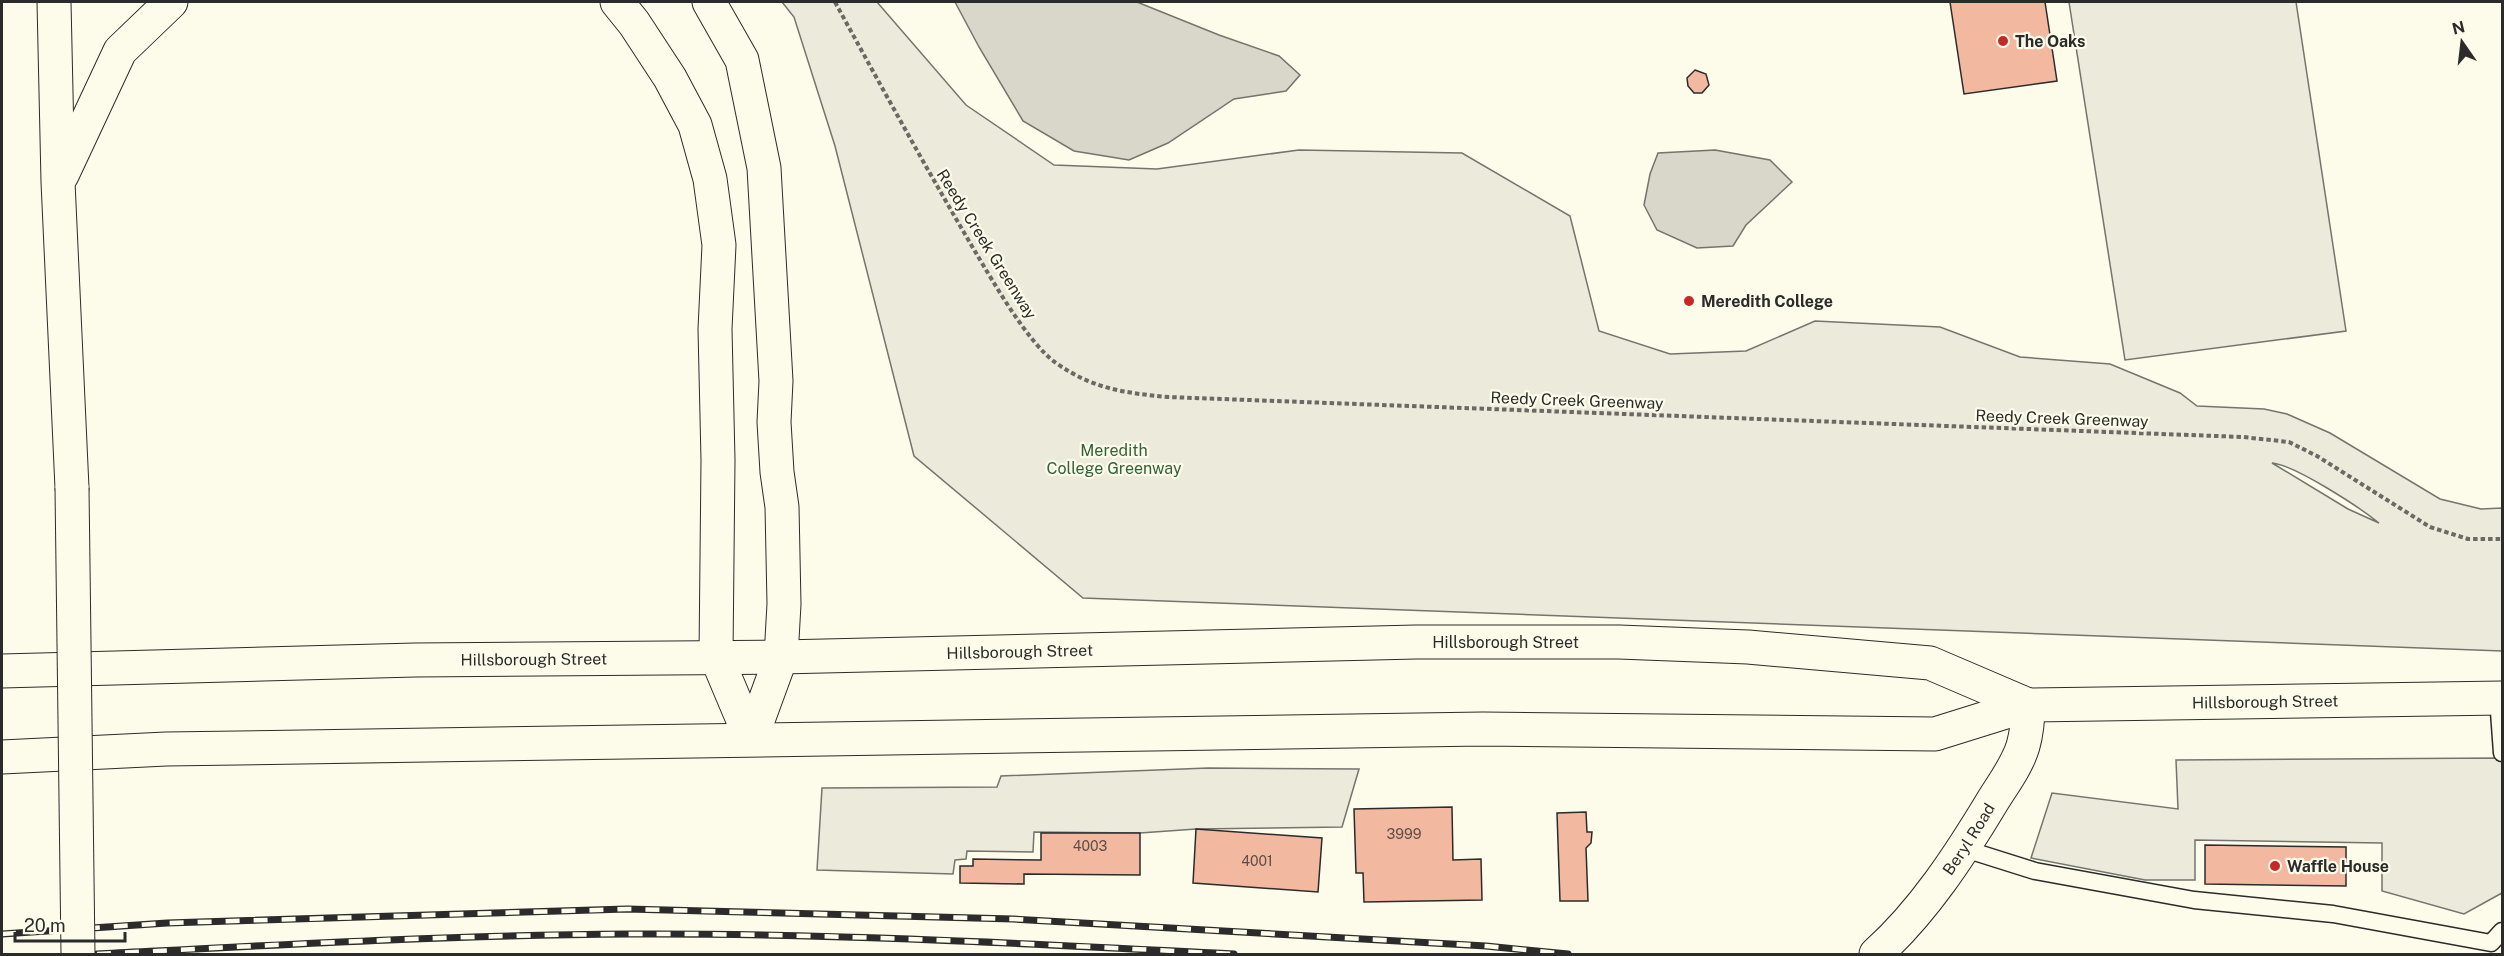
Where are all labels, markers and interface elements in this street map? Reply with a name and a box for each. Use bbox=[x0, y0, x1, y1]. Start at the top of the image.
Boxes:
north arrow bbox=[2432, 12, 2492, 72]
text: N bbox=[2450, 17, 2467, 39]
place label: The Oaks bbox=[2015, 32, 2085, 51]
marker: The Oaks bbox=[1996, 34, 2010, 48]
street label: Reedy Creek Greenway bbox=[933, 166, 1041, 323]
place label: Meredith College bbox=[1701, 292, 1833, 311]
marker: Meredith College bbox=[1682, 294, 1696, 308]
street label: Reedy Creek Greenway bbox=[1490, 388, 1664, 413]
street label: Reedy Creek Greenway bbox=[1975, 406, 2149, 431]
park label: Meredith College Greenway bbox=[1046, 441, 1182, 478]
street label: Hillsborough Street bbox=[1432, 633, 1579, 652]
street label: Hillsborough Street bbox=[946, 641, 1093, 663]
street label: Hillsborough Street bbox=[460, 649, 607, 670]
street label: Hillsborough Street bbox=[2192, 691, 2339, 713]
street label: Beryl Road bbox=[1939, 800, 1999, 879]
house number: 3999 bbox=[1387, 826, 1422, 842]
house number: 4003 bbox=[1073, 838, 1107, 854]
house number: 4001 bbox=[1241, 853, 1273, 869]
place label: Waffle House bbox=[2287, 857, 2389, 876]
marker: Waffle House bbox=[2268, 859, 2282, 873]
scale bar bbox=[15, 905, 124, 943]
text: 20 m bbox=[24, 915, 66, 936]

